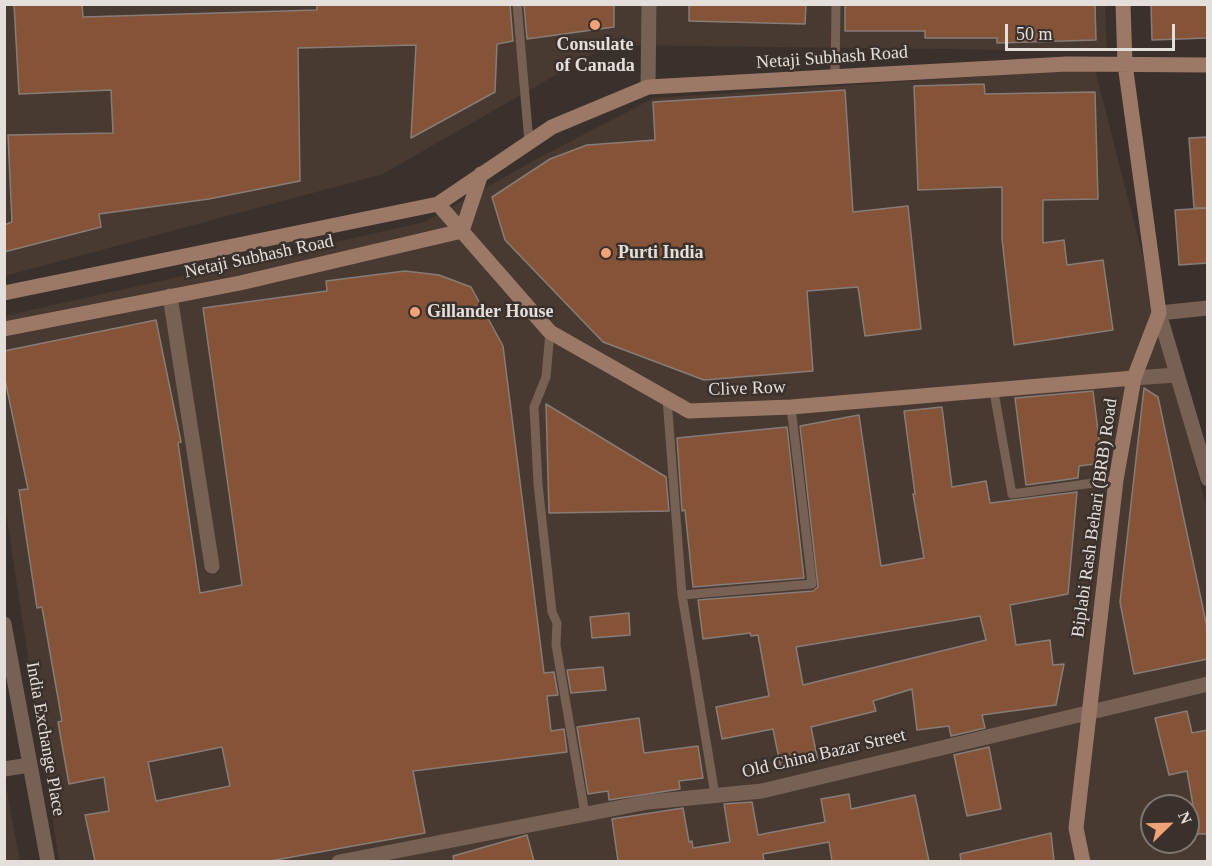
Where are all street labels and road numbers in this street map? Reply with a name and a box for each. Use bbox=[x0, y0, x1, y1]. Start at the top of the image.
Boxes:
street label: Netaji Subhash Road bbox=[755, 42, 909, 74]
street label: Netaji Subhash Road bbox=[182, 231, 336, 283]
street label: Clive Row bbox=[708, 377, 786, 401]
street label: Biplabi Rash Behari (BRB) Road bbox=[1068, 397, 1122, 639]
street label: India Exchange Place bbox=[21, 660, 69, 818]
street label: Old China Bazar Street bbox=[740, 725, 908, 783]

